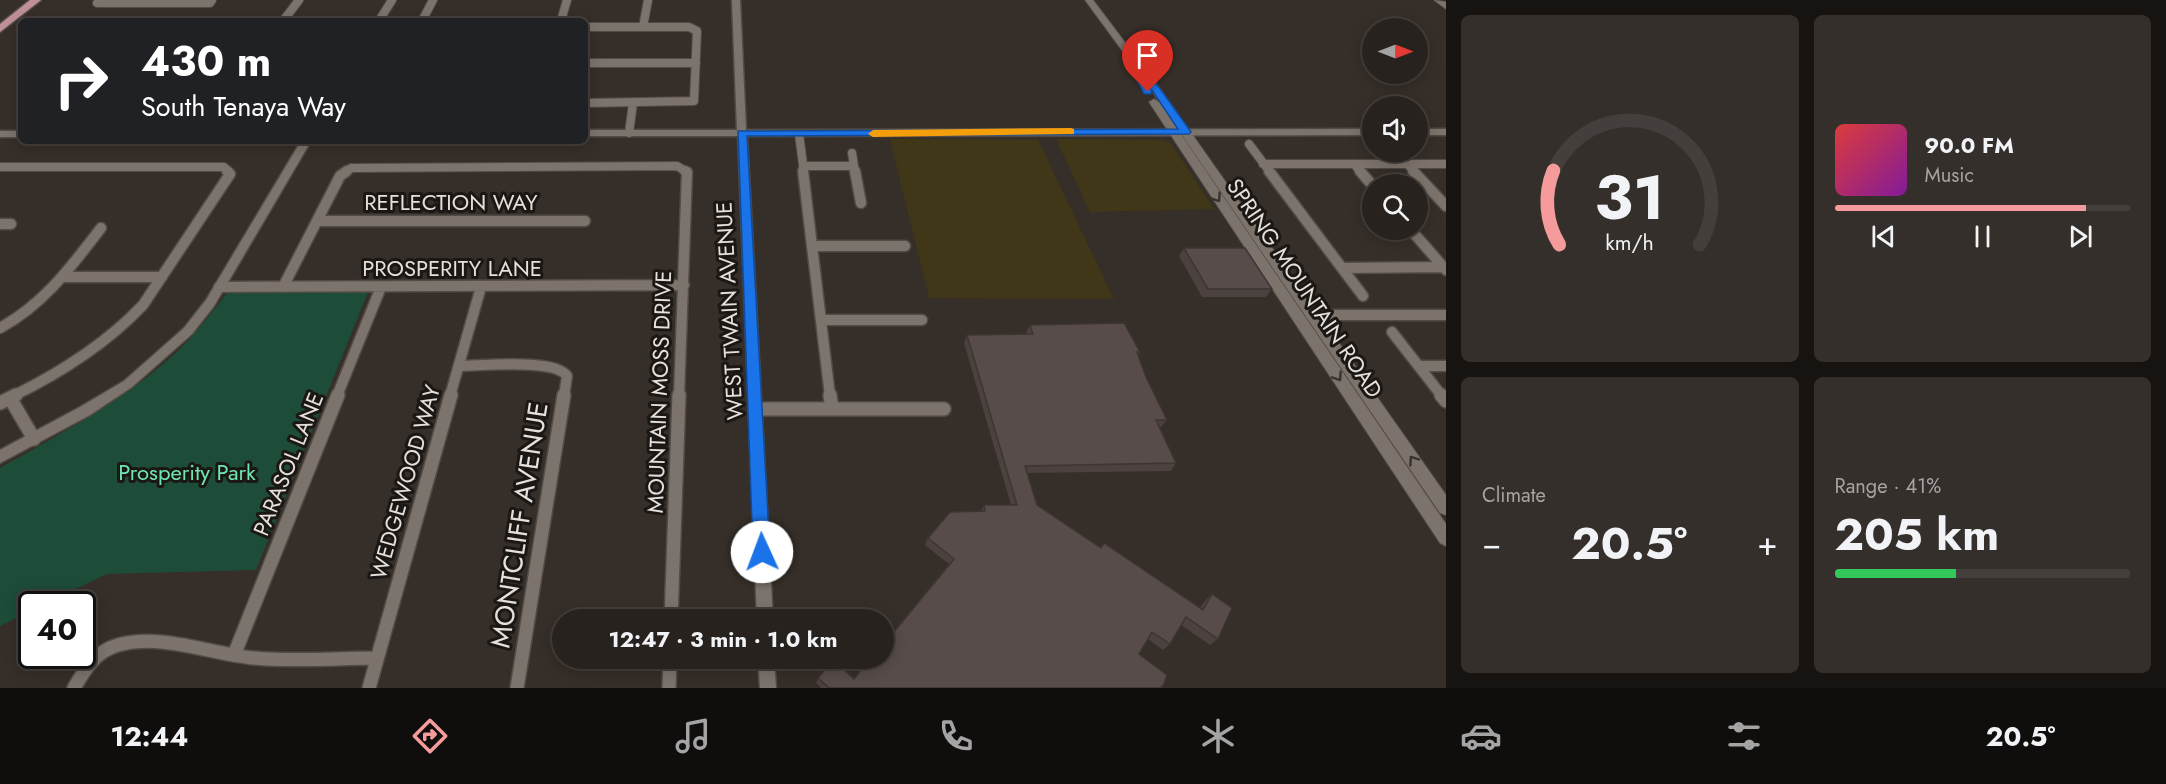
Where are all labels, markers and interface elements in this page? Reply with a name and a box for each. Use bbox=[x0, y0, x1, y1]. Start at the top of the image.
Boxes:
north arrow bbox=[1362, 18, 1428, 84]
map controls bbox=[1362, 18, 1428, 240]
pin bbox=[1122, 30, 1173, 92]
text: 430 m bbox=[141, 31, 271, 92]
icon: arrive bbox=[1131, 39, 1164, 72]
icon: right bbox=[42, 42, 120, 120]
text: South Tenaya Way bbox=[141, 87, 346, 126]
button: sound bbox=[1362, 96, 1428, 162]
text: 90.0 FM bbox=[1925, 129, 2014, 161]
text: 31 bbox=[1594, 153, 1665, 243]
text: Music bbox=[1925, 161, 1974, 190]
street label: SPRING MOUNTAIN ROAD bbox=[1219, 172, 1391, 404]
button: search bbox=[1362, 174, 1428, 240]
street label: REFLECTION WAY bbox=[364, 186, 538, 218]
one-way arrow bbox=[1210, 192, 1222, 202]
street label: WEST TWAIN AVENUE bbox=[707, 201, 751, 421]
icon: previous bbox=[1867, 220, 1900, 253]
icon: pause bbox=[1966, 220, 1999, 253]
icon: next bbox=[2064, 220, 2097, 253]
text: km/h bbox=[1606, 228, 1654, 259]
street label: PROSPERITY LANE bbox=[362, 252, 542, 284]
street label: MOUNTAIN MOSS DRIVE bbox=[639, 270, 679, 514]
one-way arrow bbox=[1331, 371, 1342, 382]
street label: WEDGEWOOD WAY bbox=[362, 381, 448, 583]
street label: PARASOL LANE bbox=[245, 388, 331, 540]
street label: MONTCLIFF AVENUE bbox=[480, 399, 558, 651]
one-way arrow bbox=[1409, 455, 1420, 466]
park label: Prosperity Park bbox=[118, 456, 256, 488]
text: Range · 41% bbox=[1835, 472, 1941, 501]
text: Climate bbox=[1482, 481, 1546, 510]
text: 205 km bbox=[1835, 502, 1999, 567]
text: 20.5° bbox=[1571, 511, 1687, 576]
position arrow bbox=[730, 520, 794, 584]
text: − bbox=[1482, 520, 1501, 567]
text: + bbox=[1757, 520, 1777, 567]
speed limit sign: 40 bbox=[18, 591, 96, 669]
text: 12:47 · 3 min · 1.0 km bbox=[608, 623, 838, 655]
icon: directions bbox=[409, 715, 451, 757]
icon: music bbox=[672, 715, 714, 757]
icon: phone bbox=[935, 715, 977, 757]
icon: climate bbox=[1197, 715, 1239, 757]
icon: car bbox=[1460, 715, 1502, 757]
icon: filters bbox=[1723, 715, 1765, 757]
text: 12:44 bbox=[110, 717, 188, 756]
text: 20.5° bbox=[1986, 717, 2056, 756]

